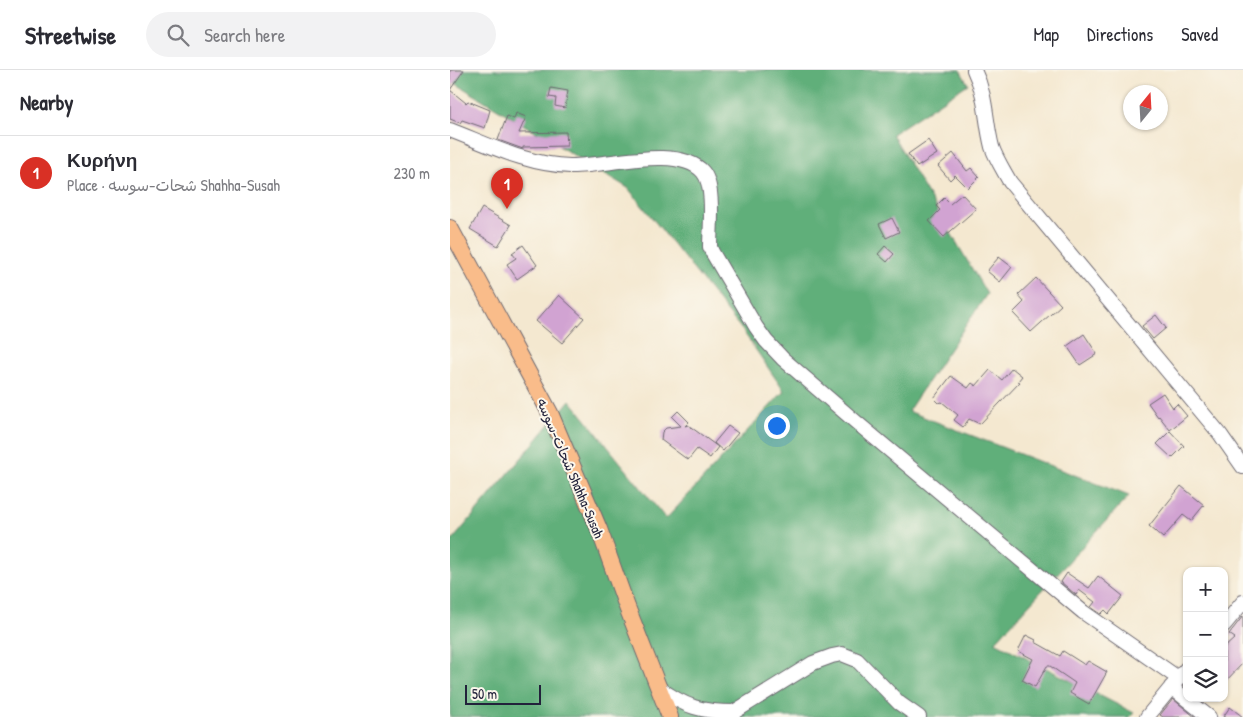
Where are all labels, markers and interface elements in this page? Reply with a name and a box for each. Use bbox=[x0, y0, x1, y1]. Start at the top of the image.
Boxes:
search box bbox=[146, 12, 496, 57]
text: Streetwise bbox=[25, 19, 116, 51]
icon: search bbox=[164, 21, 192, 49]
text: Search here bbox=[204, 22, 285, 48]
text: Map bbox=[1034, 22, 1059, 47]
text: Directions bbox=[1087, 22, 1153, 47]
text: Saved bbox=[1181, 22, 1218, 47]
north arrow bbox=[1123, 85, 1168, 130]
text: Nearby bbox=[20, 88, 73, 117]
text: Κυρήνη bbox=[67, 147, 137, 173]
text: 1 bbox=[33, 162, 39, 184]
text: 230 m bbox=[394, 162, 430, 184]
pin: 1 bbox=[491, 168, 523, 209]
text: Place · شحات-سوسه Shahha-Susah bbox=[67, 174, 280, 196]
street label: شحات-سوسه Shahha-Susah bbox=[533, 395, 609, 541]
your location bbox=[764, 413, 790, 439]
map controls bbox=[1183, 567, 1228, 702]
button: + bbox=[1183, 567, 1228, 612]
button: − bbox=[1183, 612, 1228, 657]
button: layers bbox=[1183, 657, 1228, 702]
scale bar bbox=[465, 682, 541, 705]
text: 50 m bbox=[472, 684, 497, 703]

